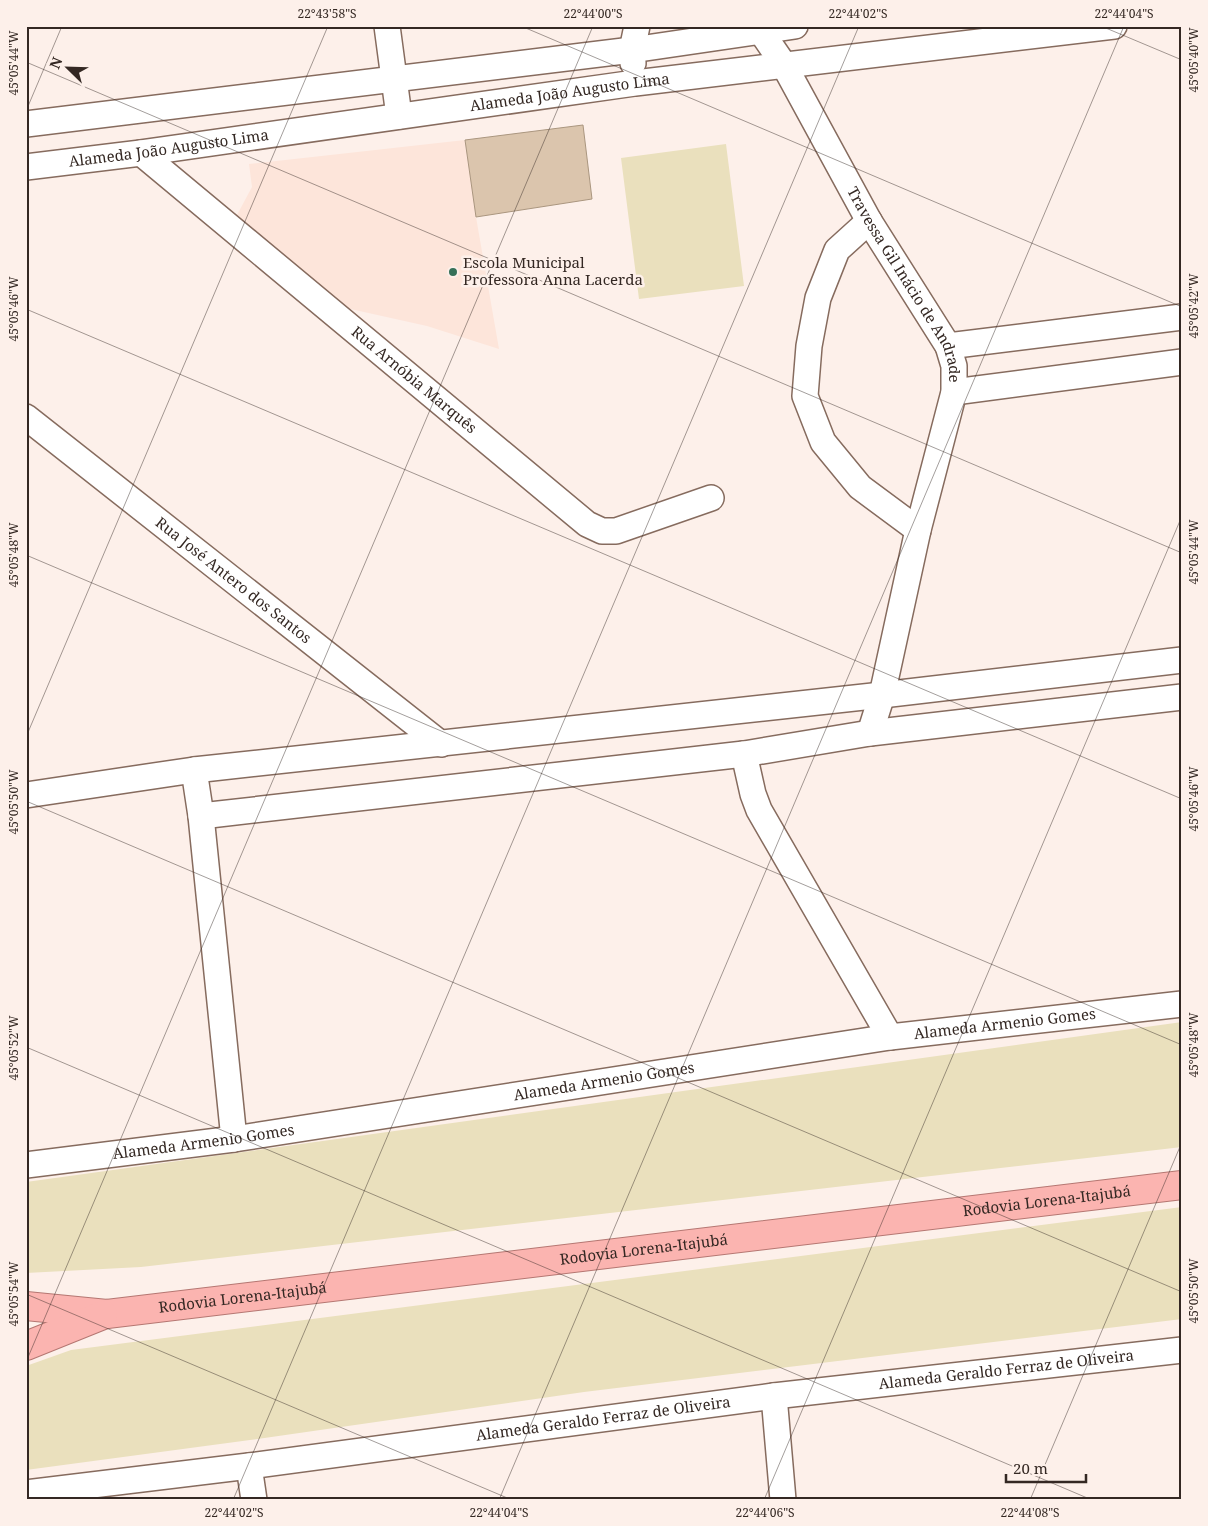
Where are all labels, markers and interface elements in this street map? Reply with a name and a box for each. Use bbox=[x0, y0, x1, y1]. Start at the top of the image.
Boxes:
text: 22°43'58"S bbox=[297, 5, 357, 22]
text: 22°44'00"S bbox=[563, 5, 623, 22]
text: 22°44'02"S bbox=[828, 5, 888, 22]
text: 22°44'04"S bbox=[1094, 5, 1154, 22]
text: 45°05'40"W bbox=[1185, 27, 1202, 93]
text: 45°05'44"W bbox=[5, 30, 22, 96]
north arrow bbox=[42, 42, 92, 92]
text: N bbox=[45, 54, 66, 72]
street label: Alameda João Augusto Lima bbox=[469, 68, 671, 115]
street label: Alameda João Augusto Lima bbox=[68, 124, 270, 171]
street label: Travessa Gil Inácio de Andrade bbox=[843, 183, 965, 382]
place label: Escola Municipal Professora Anna Lacerda bbox=[463, 252, 643, 289]
marker: Escola Municipal Professora Anna Lacerda bbox=[447, 266, 459, 278]
text: 45°05'42"W bbox=[1185, 273, 1202, 339]
text: 45°05'46"W bbox=[5, 276, 22, 342]
street label: Rua Arnóbia Marquês bbox=[348, 321, 482, 437]
street label: Rua José Antero dos Santos bbox=[152, 512, 316, 647]
text: 45°05'44"W bbox=[1185, 519, 1202, 585]
text: 45°05'48"W bbox=[5, 522, 22, 588]
text: 45°05'46"W bbox=[1185, 766, 1202, 832]
text: 45°05'50"W bbox=[5, 769, 22, 835]
street label: Alameda Armenio Gomes bbox=[913, 1003, 1097, 1043]
text: 45°05'48"W bbox=[1185, 1012, 1202, 1078]
text: 45°05'52"W bbox=[5, 1015, 22, 1081]
street label: Alameda Armenio Gomes bbox=[512, 1057, 696, 1104]
street label: Alameda Armenio Gomes bbox=[112, 1119, 296, 1163]
street label: Rodovia Lorena-Itajubá bbox=[962, 1180, 1132, 1220]
street label: Rodovia Lorena-Itajubá bbox=[558, 1229, 729, 1269]
text: 45°05'50"W bbox=[1185, 1258, 1202, 1324]
text: 45°05'54"W bbox=[5, 1261, 22, 1327]
street label: Rodovia Lorena-Itajubá bbox=[157, 1277, 328, 1317]
street label: Alameda Geraldo Ferraz de Oliveira bbox=[878, 1345, 1135, 1393]
street label: Alameda Geraldo Ferraz de Oliveira bbox=[475, 1391, 732, 1445]
scale bar bbox=[1006, 1451, 1086, 1483]
text: 20 m bbox=[1013, 1458, 1048, 1478]
text: 22°44'02"S bbox=[204, 1504, 264, 1521]
text: 22°44'04"S bbox=[469, 1504, 529, 1521]
text: 22°44'06"S bbox=[735, 1504, 795, 1521]
text: 22°44'08"S bbox=[1000, 1504, 1060, 1521]

